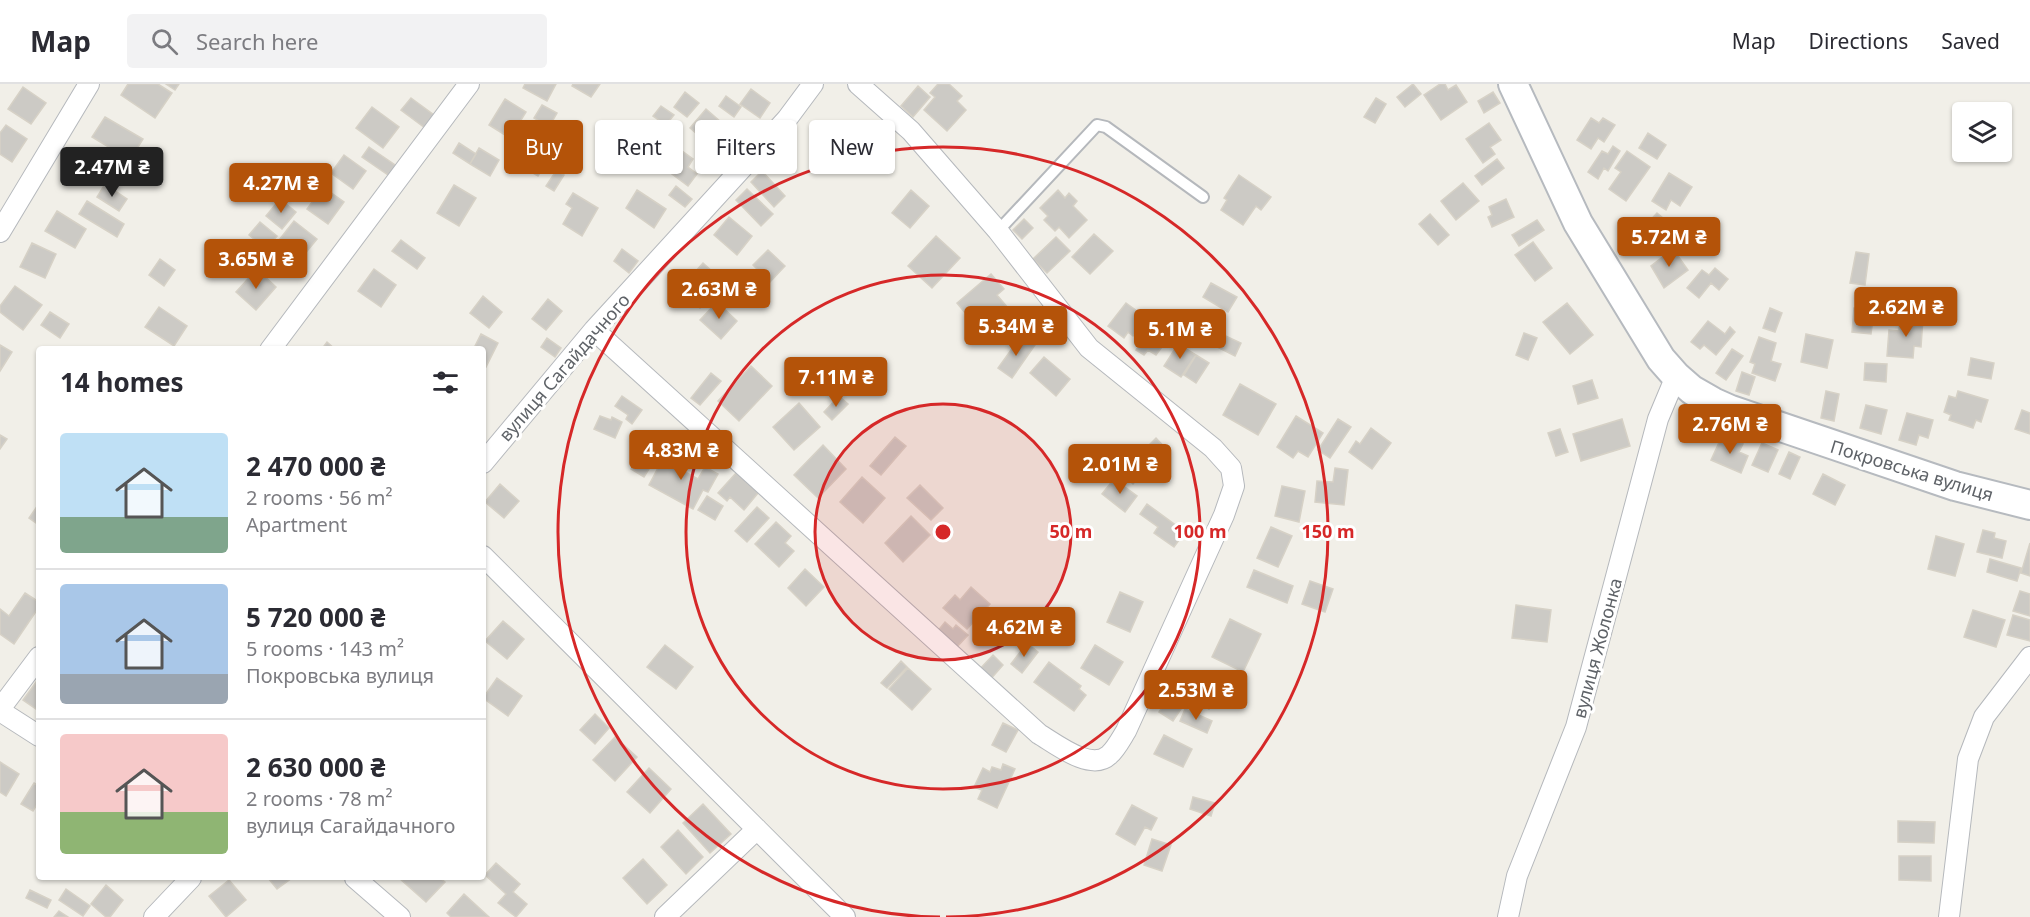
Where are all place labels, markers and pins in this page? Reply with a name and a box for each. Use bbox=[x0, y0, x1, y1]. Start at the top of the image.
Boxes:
pin: 2.47M ₴ bbox=[57, 147, 167, 198]
pin: 4.27M ₴ bbox=[226, 163, 336, 214]
pin: 5.72M ₴ bbox=[1614, 217, 1724, 268]
pin: 3.65M ₴ bbox=[201, 239, 311, 290]
pin: 2.63M ₴ bbox=[664, 269, 774, 320]
pin: 2.62M ₴ bbox=[1851, 287, 1961, 338]
pin: 5.34M ₴ bbox=[961, 306, 1071, 357]
pin: 5.1M ₴ bbox=[1131, 309, 1229, 360]
pin: 7.11M ₴ bbox=[781, 357, 891, 408]
pin: 2.76M ₴ bbox=[1675, 404, 1785, 455]
pin: 4.83M ₴ bbox=[626, 430, 736, 481]
pin: 2.01M ₴ bbox=[1065, 444, 1175, 495]
centre of rings bbox=[933, 522, 953, 542]
pin: 4.62M ₴ bbox=[969, 607, 1079, 658]
pin: 2.53M ₴ bbox=[1141, 670, 1251, 721]

